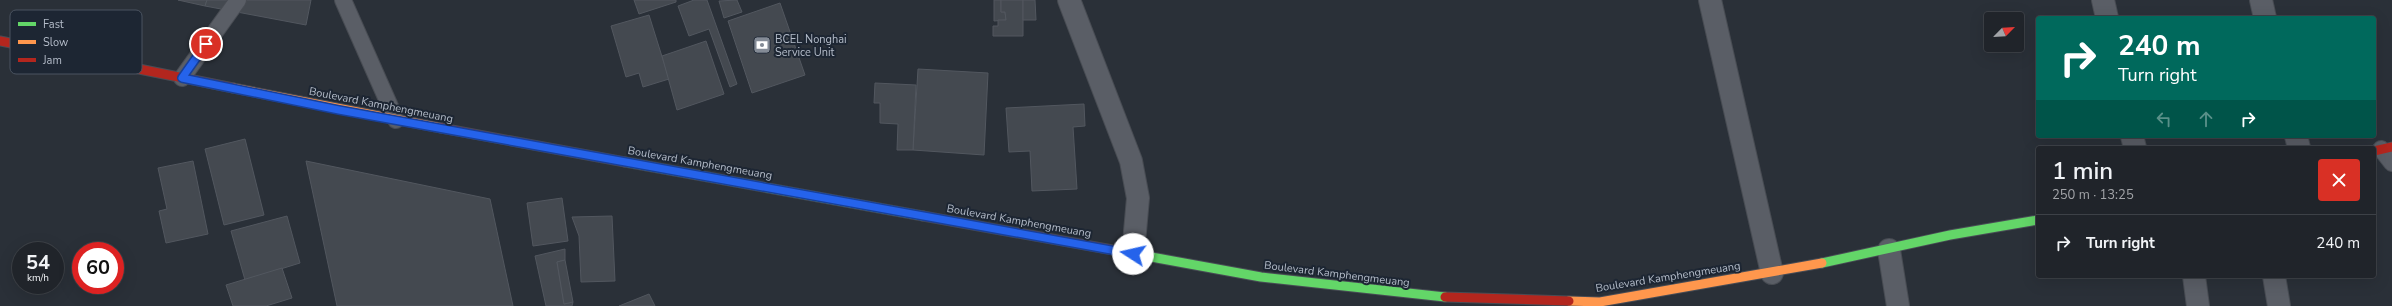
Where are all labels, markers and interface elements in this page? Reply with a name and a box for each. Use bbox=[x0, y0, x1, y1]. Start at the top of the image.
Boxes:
legend bbox=[10, 10, 142, 74]
north arrow bbox=[1984, 12, 2024, 52]
map controls bbox=[1984, 12, 2024, 52]
text: Fast bbox=[43, 17, 64, 32]
pin bbox=[189, 27, 223, 61]
text: 240 m bbox=[2118, 27, 2201, 65]
place label: BCEL Nonghai Service Unit bbox=[775, 32, 847, 60]
icon: right bbox=[2052, 32, 2104, 84]
icon: arrive bbox=[195, 33, 217, 55]
text: Slow bbox=[43, 35, 68, 50]
bank icon: BCEL Nonghai Service Unit bbox=[752, 35, 772, 55]
text: Jam bbox=[42, 53, 62, 68]
text: Turn right bbox=[2118, 63, 2197, 87]
street label: Boulevard Kamphengmeuang bbox=[308, 84, 454, 126]
icon: left bbox=[2153, 108, 2175, 130]
icon: ahead bbox=[2195, 108, 2217, 130]
icon: right bbox=[2237, 108, 2259, 130]
street label: Boulevard Kamphengmeuang bbox=[627, 143, 773, 183]
text: 1 min bbox=[2052, 155, 2113, 187]
button: close bbox=[2318, 159, 2360, 201]
text: 250 m · 13:25 bbox=[2052, 186, 2134, 204]
street label: Boulevard Kamphengmeuang bbox=[946, 201, 1092, 241]
icon: right bbox=[2052, 232, 2074, 254]
position arrow bbox=[1112, 233, 1154, 275]
text: Turn right bbox=[2086, 233, 2155, 253]
text: 240 m bbox=[2316, 233, 2360, 253]
speed limit sign: 60 bbox=[72, 242, 124, 294]
text: 54 bbox=[26, 249, 50, 276]
street label: Boulevard Kamphengmeuang bbox=[1263, 258, 1411, 290]
street label: Boulevard Kamphengmeuang bbox=[1594, 258, 1742, 296]
text: km/h bbox=[27, 271, 49, 285]

